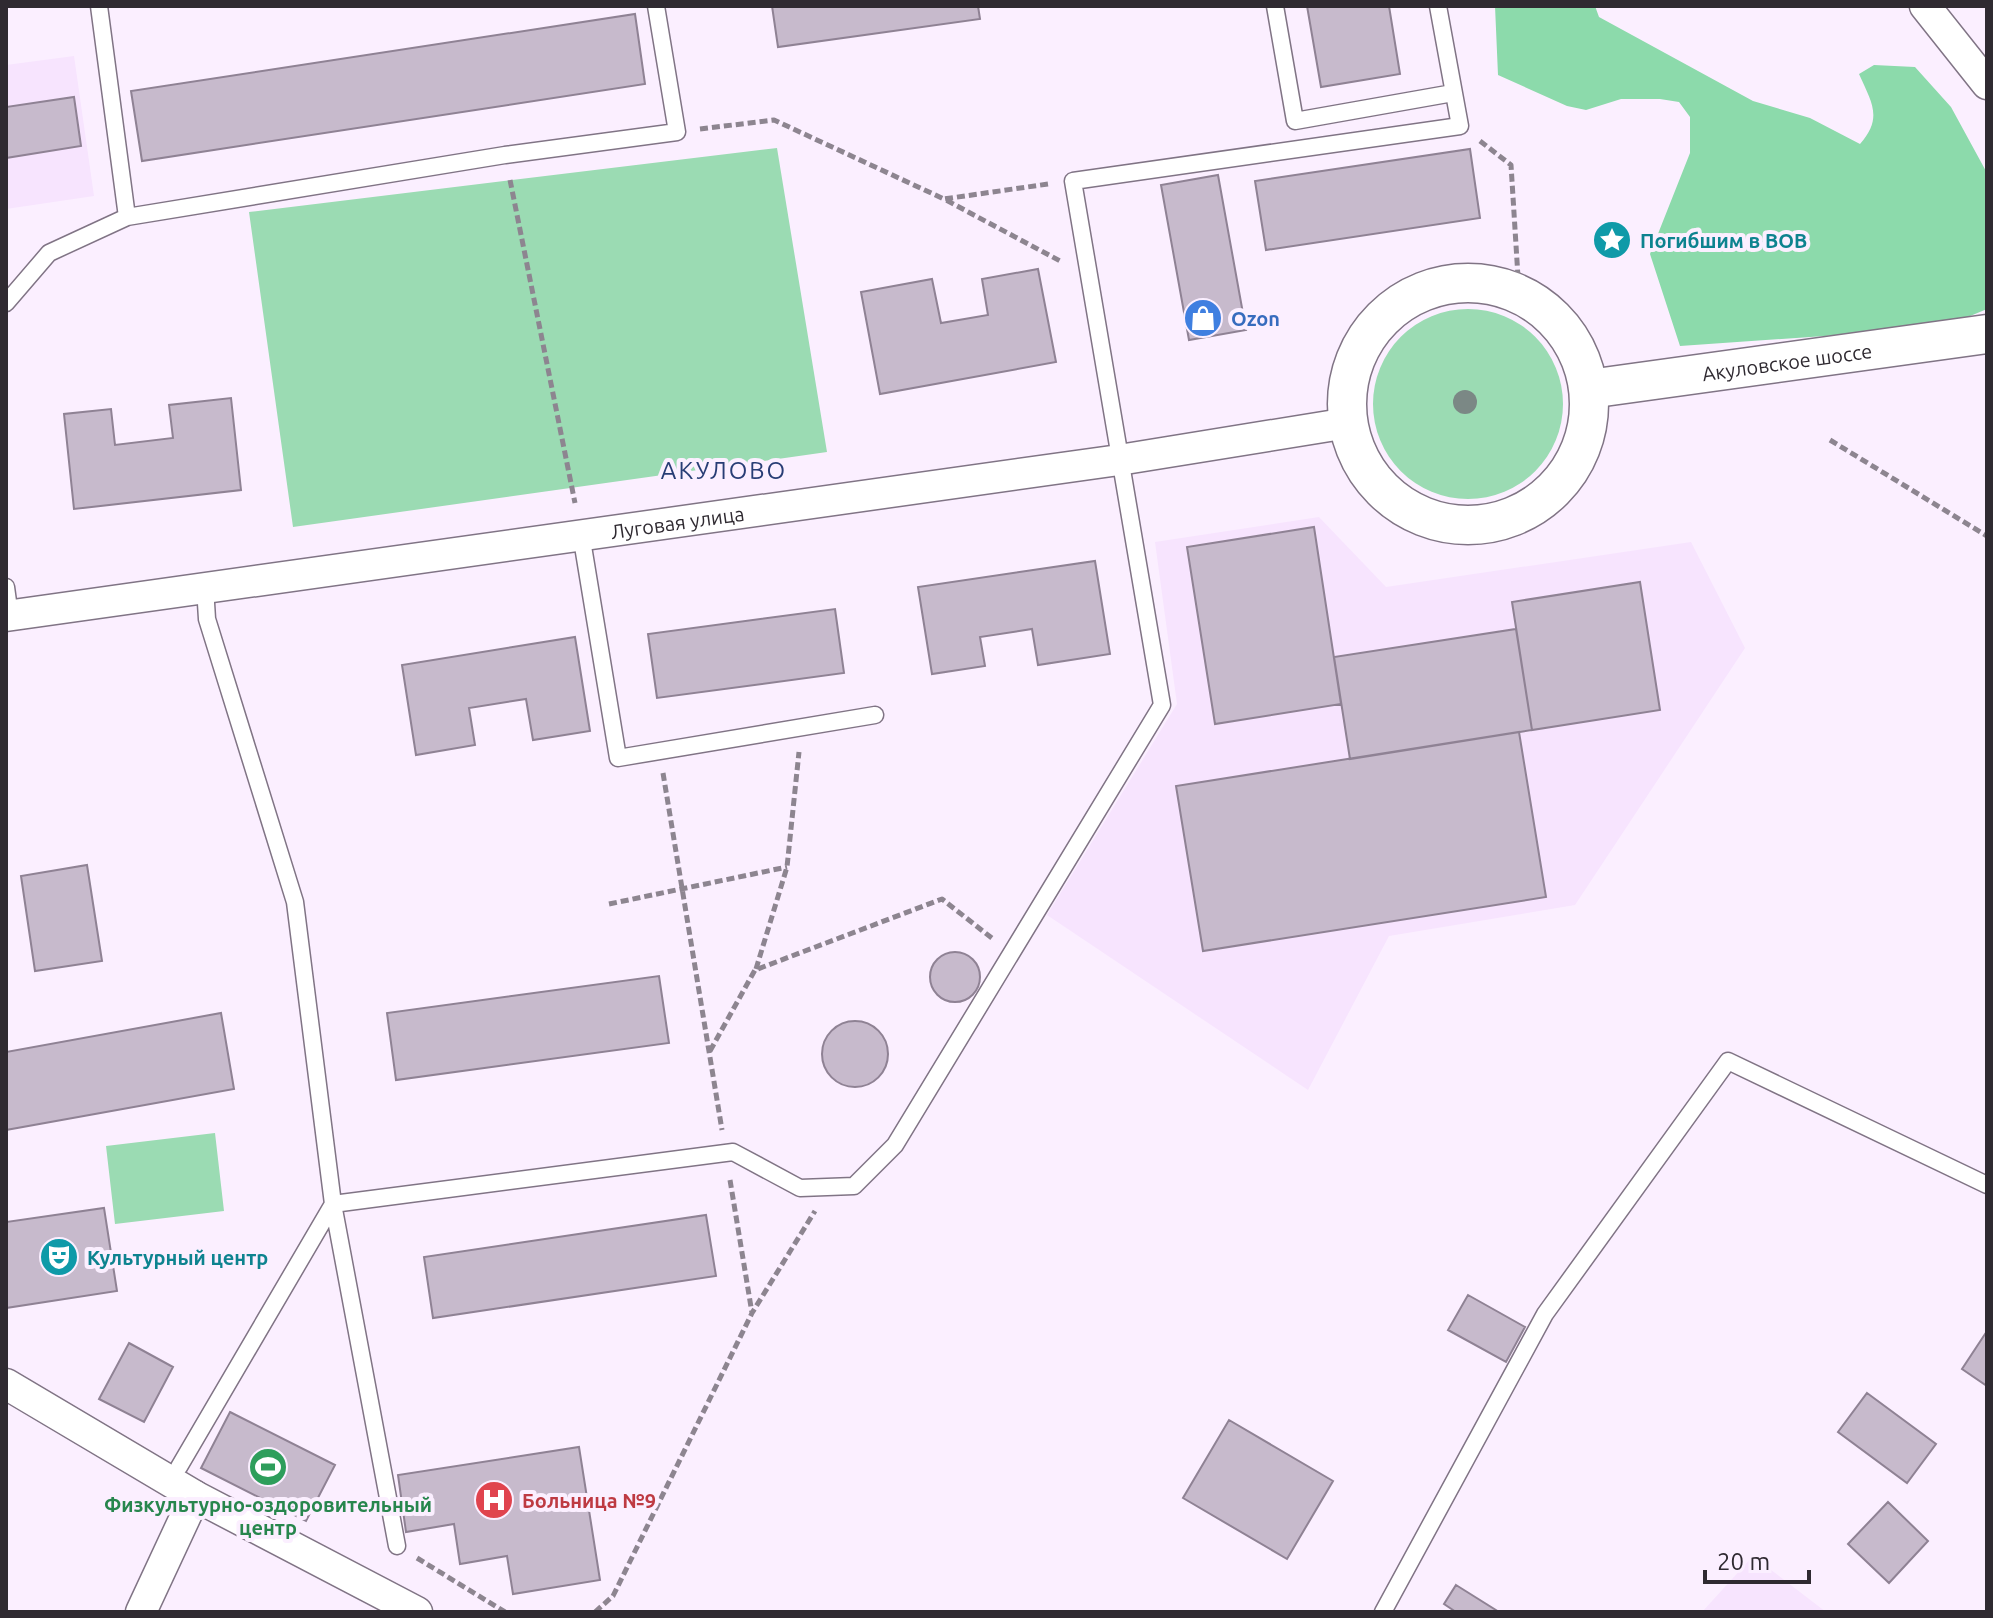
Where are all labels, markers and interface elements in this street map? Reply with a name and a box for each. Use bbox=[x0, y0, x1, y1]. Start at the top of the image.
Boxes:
place icon: Погибшим в ВОВ bbox=[1591, 219, 1633, 261]
place label: Погибшим в ВОВ bbox=[1640, 229, 1807, 252]
shop icon: Ozon bbox=[1182, 297, 1224, 339]
place label: Ozon bbox=[1231, 307, 1280, 330]
street label: Акуловское шоссе bbox=[1701, 339, 1874, 385]
district label: АКУЛОВО bbox=[661, 457, 787, 484]
street label: Луговая улица bbox=[609, 501, 746, 543]
theatre icon: Культурный центр bbox=[38, 1236, 80, 1278]
place label: Культурный центр bbox=[87, 1246, 268, 1269]
sports icon: Физкультурно-оздоровительный центр bbox=[247, 1446, 289, 1488]
hospital icon: Больница №9 bbox=[473, 1479, 515, 1521]
place label: Больница №9 bbox=[522, 1489, 656, 1512]
place label: Физкультурно-оздоровительный центр bbox=[104, 1493, 432, 1539]
scale bar bbox=[1705, 1534, 1809, 1584]
text: 20 m bbox=[1717, 1548, 1770, 1575]

